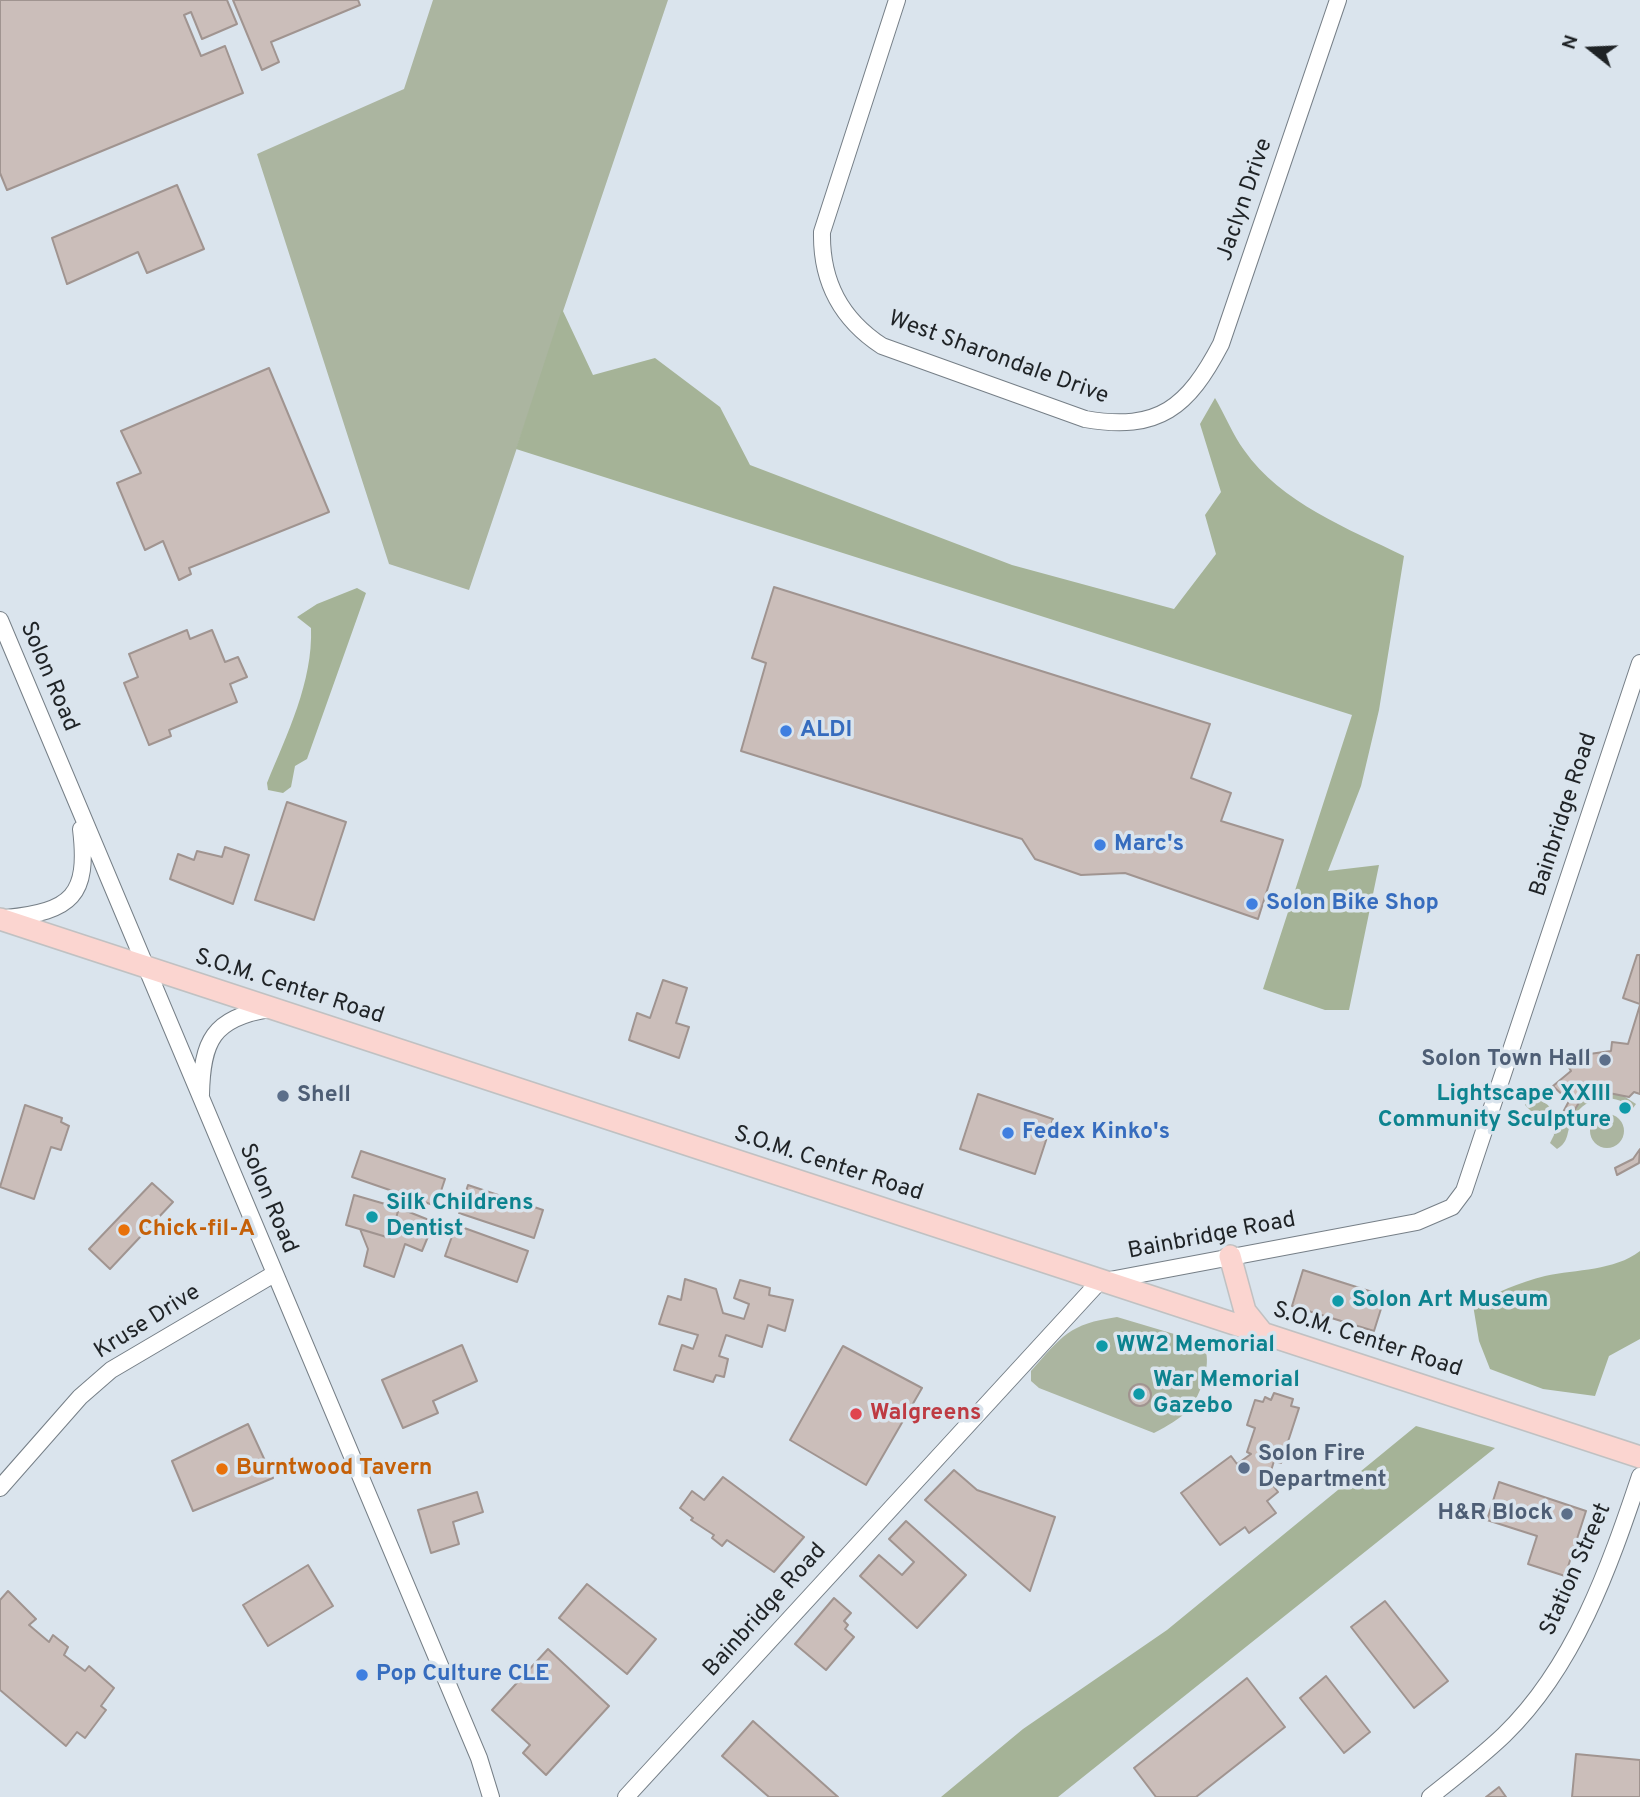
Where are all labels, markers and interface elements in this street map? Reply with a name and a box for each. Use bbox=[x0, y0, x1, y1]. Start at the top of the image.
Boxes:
north arrow bbox=[1556, 14, 1626, 84]
text: N bbox=[1558, 32, 1585, 53]
street label: Jaclyn Drive bbox=[1212, 135, 1280, 265]
street label: West Sharondale Drive bbox=[884, 306, 1112, 412]
street label: Solon Road bbox=[13, 618, 83, 736]
place label: ALDI bbox=[800, 717, 852, 745]
marker: ALDI bbox=[778, 723, 794, 739]
street label: Bainbridge Road bbox=[1526, 730, 1604, 900]
place label: Marc's bbox=[1114, 831, 1184, 859]
marker: Marc's bbox=[1092, 837, 1108, 853]
place label: Solon Bike Shop bbox=[1266, 890, 1439, 918]
marker: Solon Bike Shop bbox=[1244, 896, 1260, 912]
street label: S.O.M. Center Road bbox=[191, 944, 387, 1032]
place label: Solon Town Hall bbox=[1421, 1046, 1591, 1074]
marker: Solon Town Hall bbox=[1597, 1052, 1613, 1068]
place label: Lightscape XXIII Community Sculpture bbox=[1378, 1081, 1611, 1135]
place label: Shell bbox=[297, 1082, 351, 1110]
marker: Shell bbox=[275, 1088, 291, 1104]
marker: Lightscape XXIII Community Sculpture bbox=[1617, 1100, 1633, 1116]
place label: Fedex Kinko's bbox=[1022, 1119, 1170, 1147]
street label: S.O.M. Center Road bbox=[730, 1121, 926, 1209]
marker: Fedex Kinko's bbox=[1000, 1125, 1016, 1141]
street label: Solon Road bbox=[232, 1140, 302, 1258]
place label: Silk Childrens Dentist bbox=[386, 1190, 534, 1244]
street label: Bainbridge Road bbox=[1126, 1207, 1298, 1267]
marker: Silk Childrens Dentist bbox=[364, 1209, 380, 1225]
place label: Chick-fil-A bbox=[138, 1216, 255, 1244]
marker: Chick-fil-A bbox=[116, 1222, 132, 1238]
street label: Kruse Drive bbox=[90, 1280, 206, 1366]
place label: Solon Art Museum bbox=[1352, 1287, 1548, 1315]
marker: Solon Art Museum bbox=[1330, 1293, 1346, 1309]
street label: S.O.M. Center Road bbox=[1269, 1297, 1465, 1385]
place label: WW2 Memorial bbox=[1116, 1332, 1275, 1360]
marker: WW2 Memorial bbox=[1094, 1338, 1110, 1354]
place label: War Memorial Gazebo bbox=[1153, 1367, 1300, 1421]
marker: War Memorial Gazebo bbox=[1131, 1386, 1147, 1402]
place label: Walgreens bbox=[870, 1400, 981, 1428]
marker: Walgreens bbox=[848, 1406, 864, 1422]
place label: Solon Fire Department bbox=[1258, 1441, 1386, 1495]
place label: Burntwood Tavern bbox=[236, 1455, 432, 1483]
marker: Solon Fire Department bbox=[1236, 1460, 1252, 1476]
marker: Burntwood Tavern bbox=[214, 1461, 230, 1477]
street label: Station Street bbox=[1535, 1499, 1619, 1641]
place label: H&R Block bbox=[1437, 1500, 1553, 1528]
marker: H&R Block bbox=[1559, 1506, 1575, 1522]
street label: Bainbridge Road bbox=[699, 1538, 833, 1684]
place label: Pop Culture CLE bbox=[376, 1661, 550, 1689]
marker: Pop Culture CLE bbox=[354, 1667, 370, 1683]

